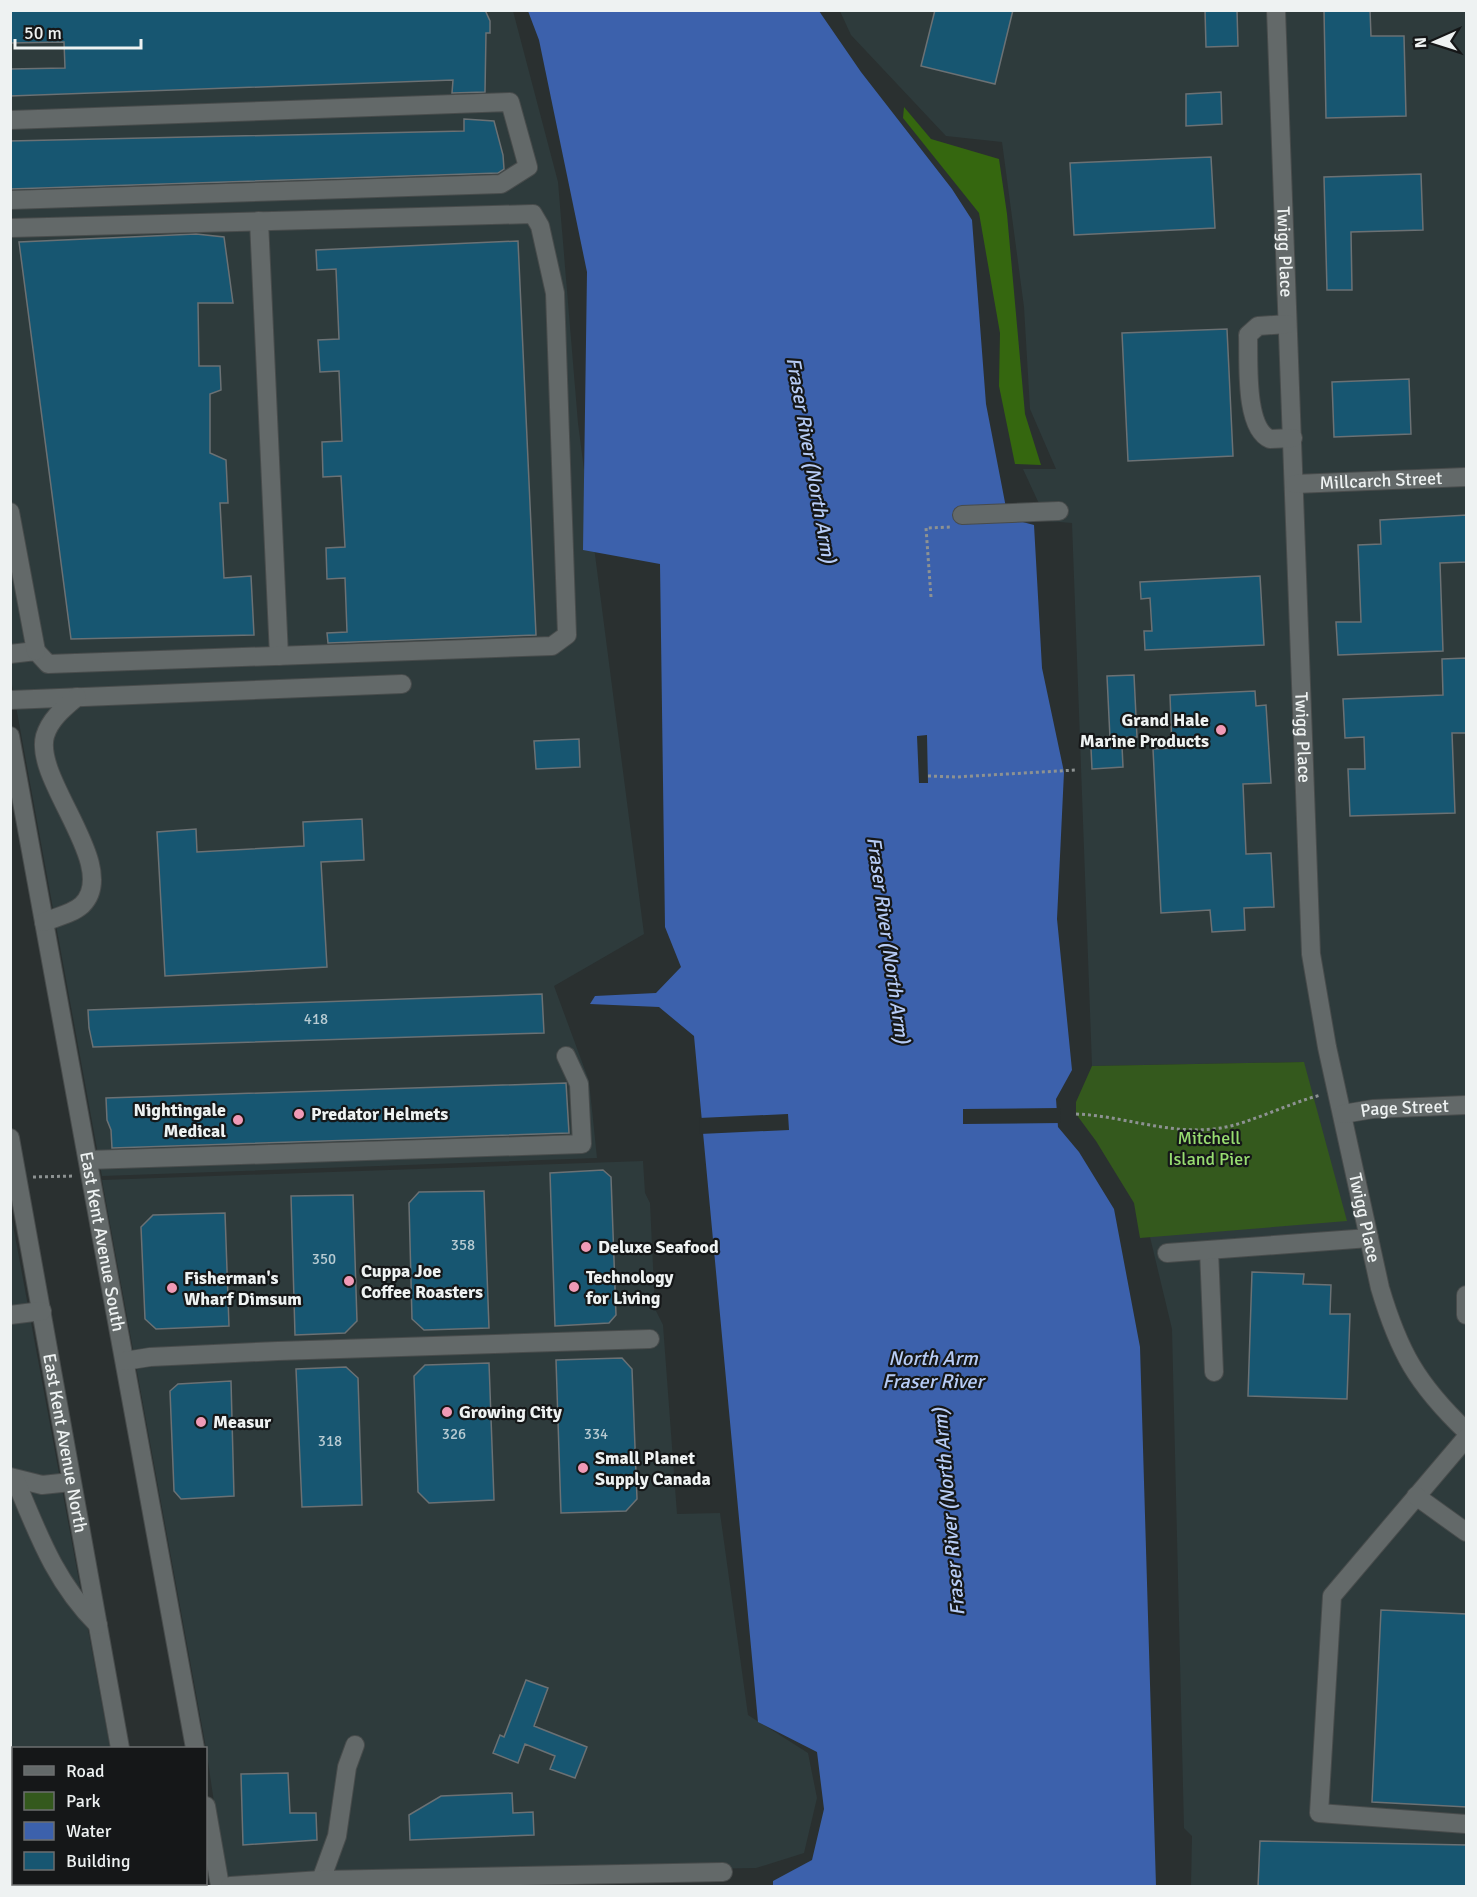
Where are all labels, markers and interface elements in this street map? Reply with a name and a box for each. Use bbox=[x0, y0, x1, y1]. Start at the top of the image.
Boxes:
scale bar bbox=[15, 12, 141, 50]
north arrow bbox=[1405, 12, 1465, 72]
text: 50 m bbox=[24, 22, 62, 44]
text: N bbox=[1411, 37, 1431, 49]
street label: Twigg Place bbox=[1272, 206, 1298, 298]
water label: Fraser River (North Arm) bbox=[781, 355, 842, 566]
street label: Millcarch Street bbox=[1319, 467, 1443, 494]
street label: Twigg Place bbox=[1290, 692, 1316, 783]
place label: Grand Hale Marine Products bbox=[1080, 709, 1209, 752]
marker: Grand Hale Marine Products bbox=[1214, 723, 1228, 737]
water label: Fraser River (North Arm) bbox=[861, 835, 915, 1046]
house number: 418 bbox=[304, 1010, 328, 1028]
street label: Page Street bbox=[1359, 1095, 1449, 1122]
place label: Nightingale Medical bbox=[133, 1099, 226, 1142]
place label: Predator Helmets bbox=[311, 1103, 448, 1125]
marker: Predator Helmets bbox=[292, 1107, 306, 1121]
marker: Nightingale Medical bbox=[231, 1113, 245, 1127]
park label: Mitchell Island Pier bbox=[1168, 1127, 1250, 1170]
street label: East Kent Avenue South bbox=[75, 1150, 130, 1333]
street label: Twigg Place bbox=[1344, 1171, 1385, 1265]
house number: 358 bbox=[451, 1236, 475, 1254]
place label: Deluxe Seafood bbox=[598, 1236, 719, 1258]
marker: Deluxe Seafood bbox=[579, 1240, 593, 1254]
house number: 350 bbox=[312, 1250, 336, 1268]
place label: Cuppa Joe Coffee Roasters bbox=[361, 1260, 483, 1303]
place label: Technology for Living bbox=[585, 1266, 674, 1309]
place label: Fisherman's Wharf Dimsum bbox=[184, 1267, 302, 1310]
marker: Cuppa Joe Coffee Roasters bbox=[342, 1274, 356, 1288]
marker: Technology for Living bbox=[567, 1280, 581, 1294]
marker: Fisherman's Wharf Dimsum bbox=[165, 1281, 179, 1295]
water label: North Arm Fraser River bbox=[882, 1346, 986, 1394]
street label: East Kent Avenue North bbox=[38, 1352, 92, 1535]
place label: Growing City bbox=[459, 1401, 562, 1423]
marker: Growing City bbox=[440, 1405, 454, 1419]
water label: Fraser River (North Arm) bbox=[927, 1406, 971, 1617]
place label: Measur bbox=[213, 1411, 272, 1433]
marker: Measur bbox=[194, 1415, 208, 1429]
house number: 326 bbox=[442, 1425, 466, 1443]
house number: 334 bbox=[584, 1425, 608, 1443]
house number: 318 bbox=[318, 1432, 342, 1450]
place label: Small Planet Supply Canada bbox=[595, 1447, 711, 1490]
marker: Small Planet Supply Canada bbox=[576, 1461, 590, 1475]
legend bbox=[12, 1747, 207, 1885]
text: Road bbox=[66, 1760, 105, 1782]
text: Park bbox=[66, 1790, 101, 1812]
text: Water bbox=[66, 1820, 112, 1842]
text: Building bbox=[66, 1850, 130, 1872]

